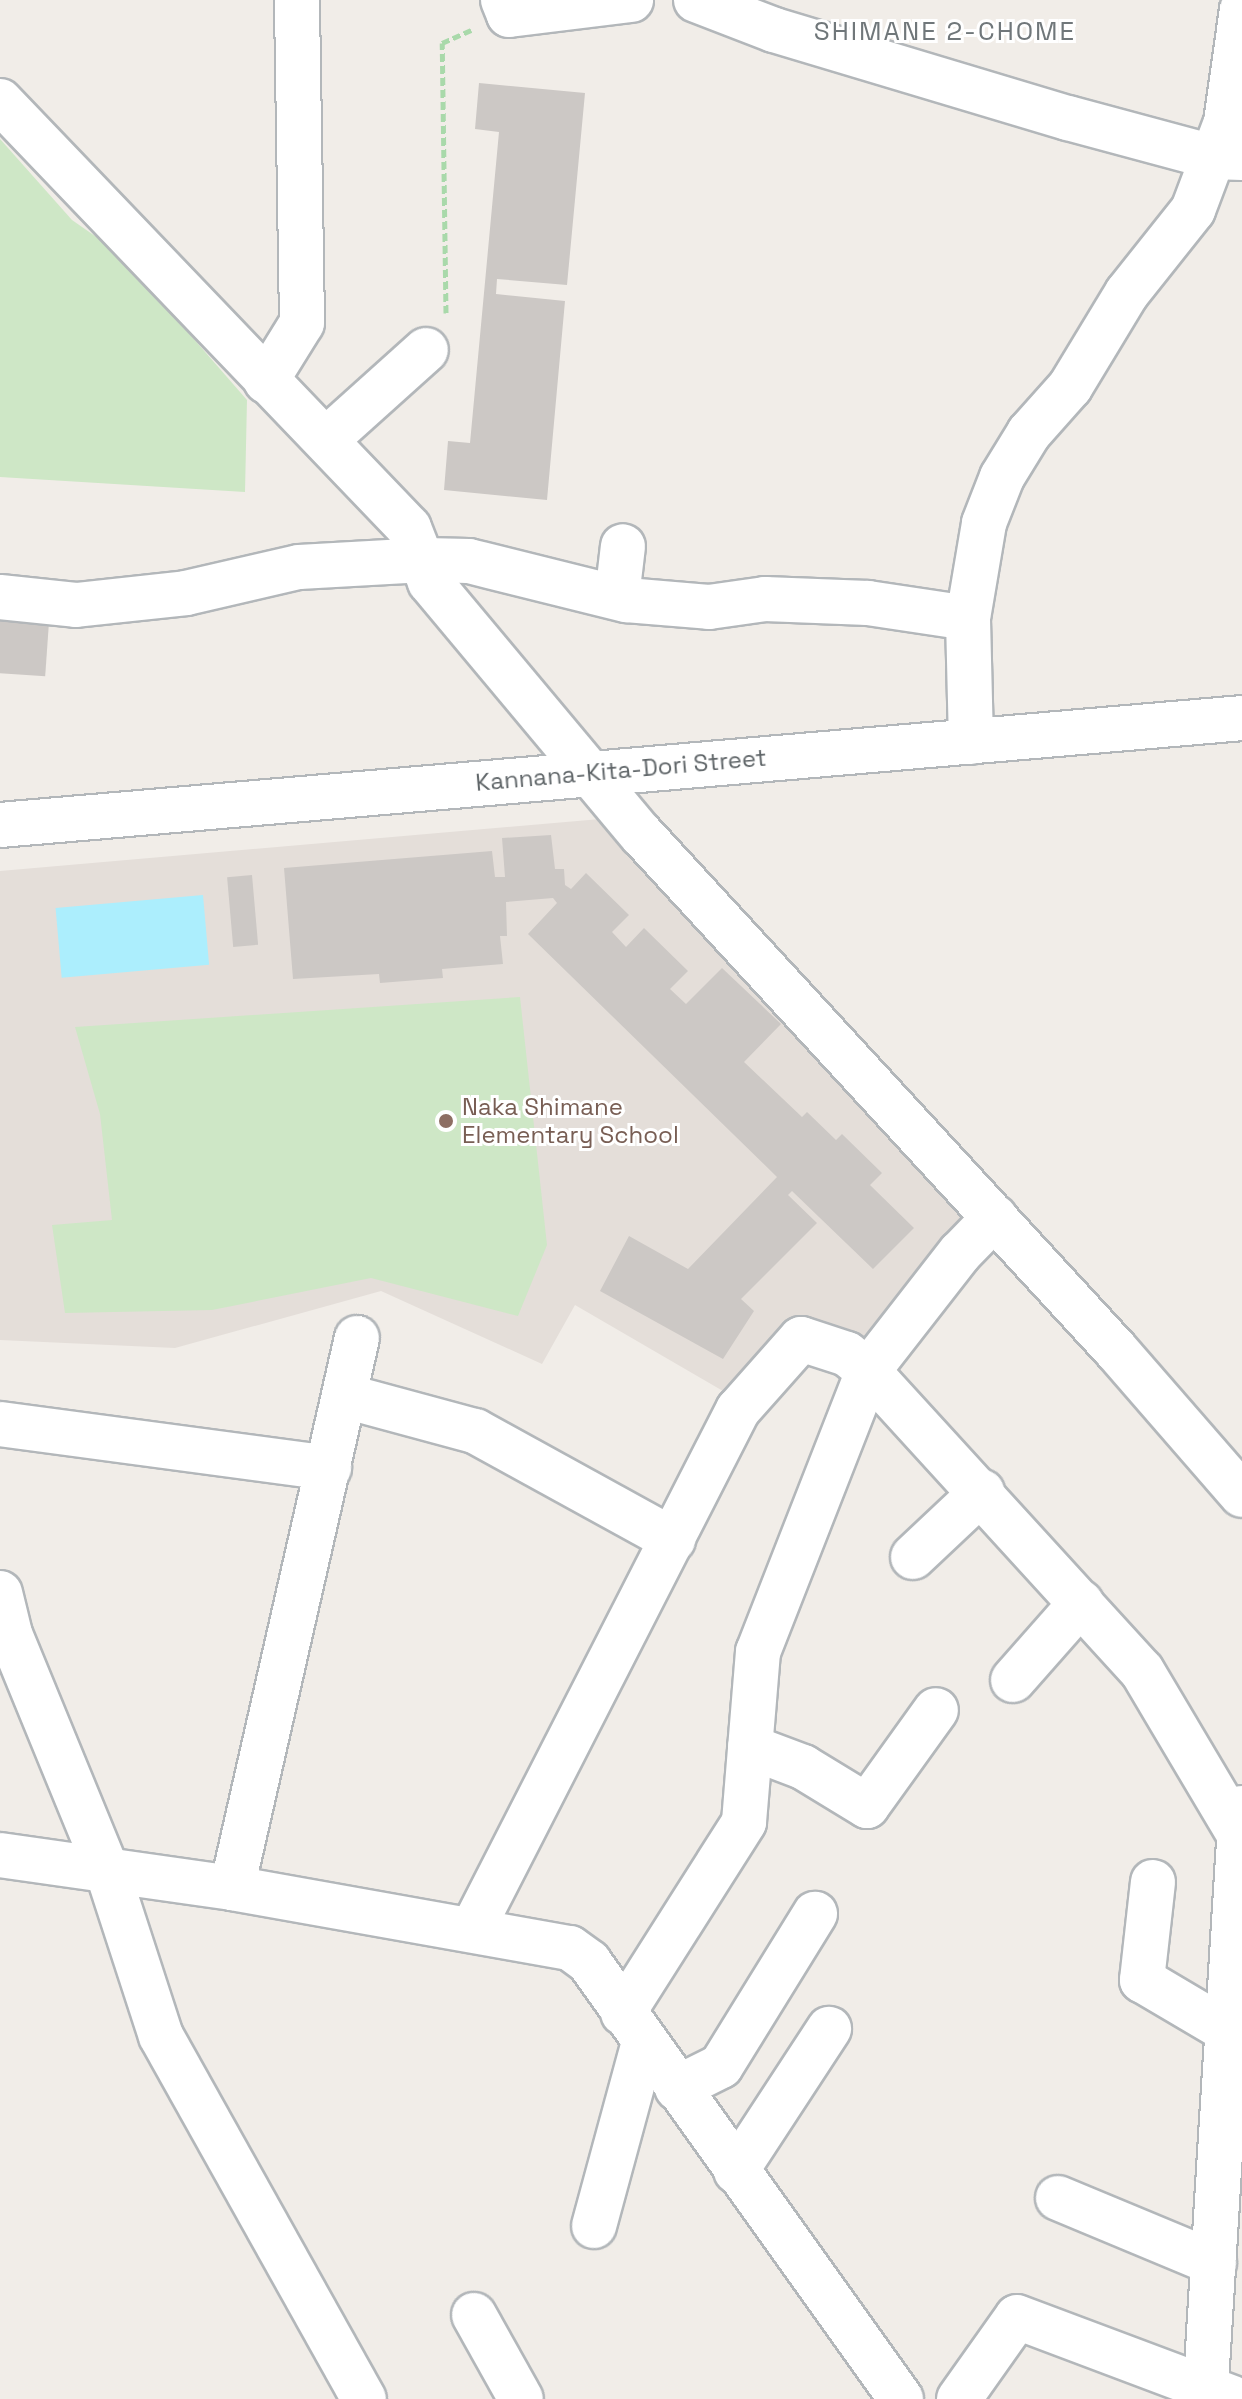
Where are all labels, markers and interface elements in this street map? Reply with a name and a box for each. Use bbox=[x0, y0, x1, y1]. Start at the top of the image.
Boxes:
district label: SHIMANE 2-CHOME bbox=[814, 16, 1076, 48]
street label: Kannana-Kita-Dori Street bbox=[474, 743, 768, 797]
place label: Naka Shimane Elementary School bbox=[462, 1093, 679, 1149]
marker: Naka Shimane Elementary School bbox=[437, 1112, 455, 1130]

